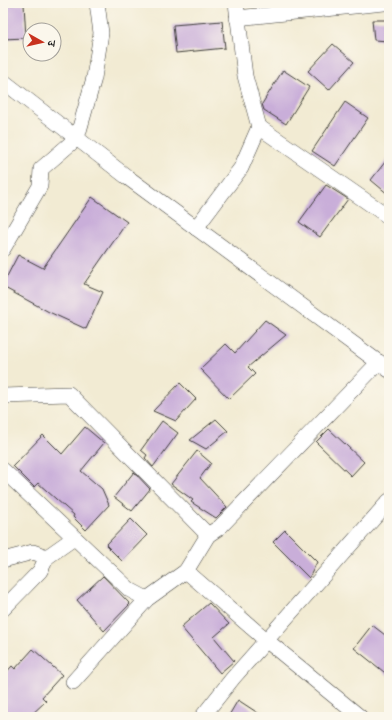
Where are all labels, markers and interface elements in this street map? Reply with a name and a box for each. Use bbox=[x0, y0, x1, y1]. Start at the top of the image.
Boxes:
north arrow bbox=[22, 22, 62, 62]
text: उ bbox=[43, 39, 60, 49]

